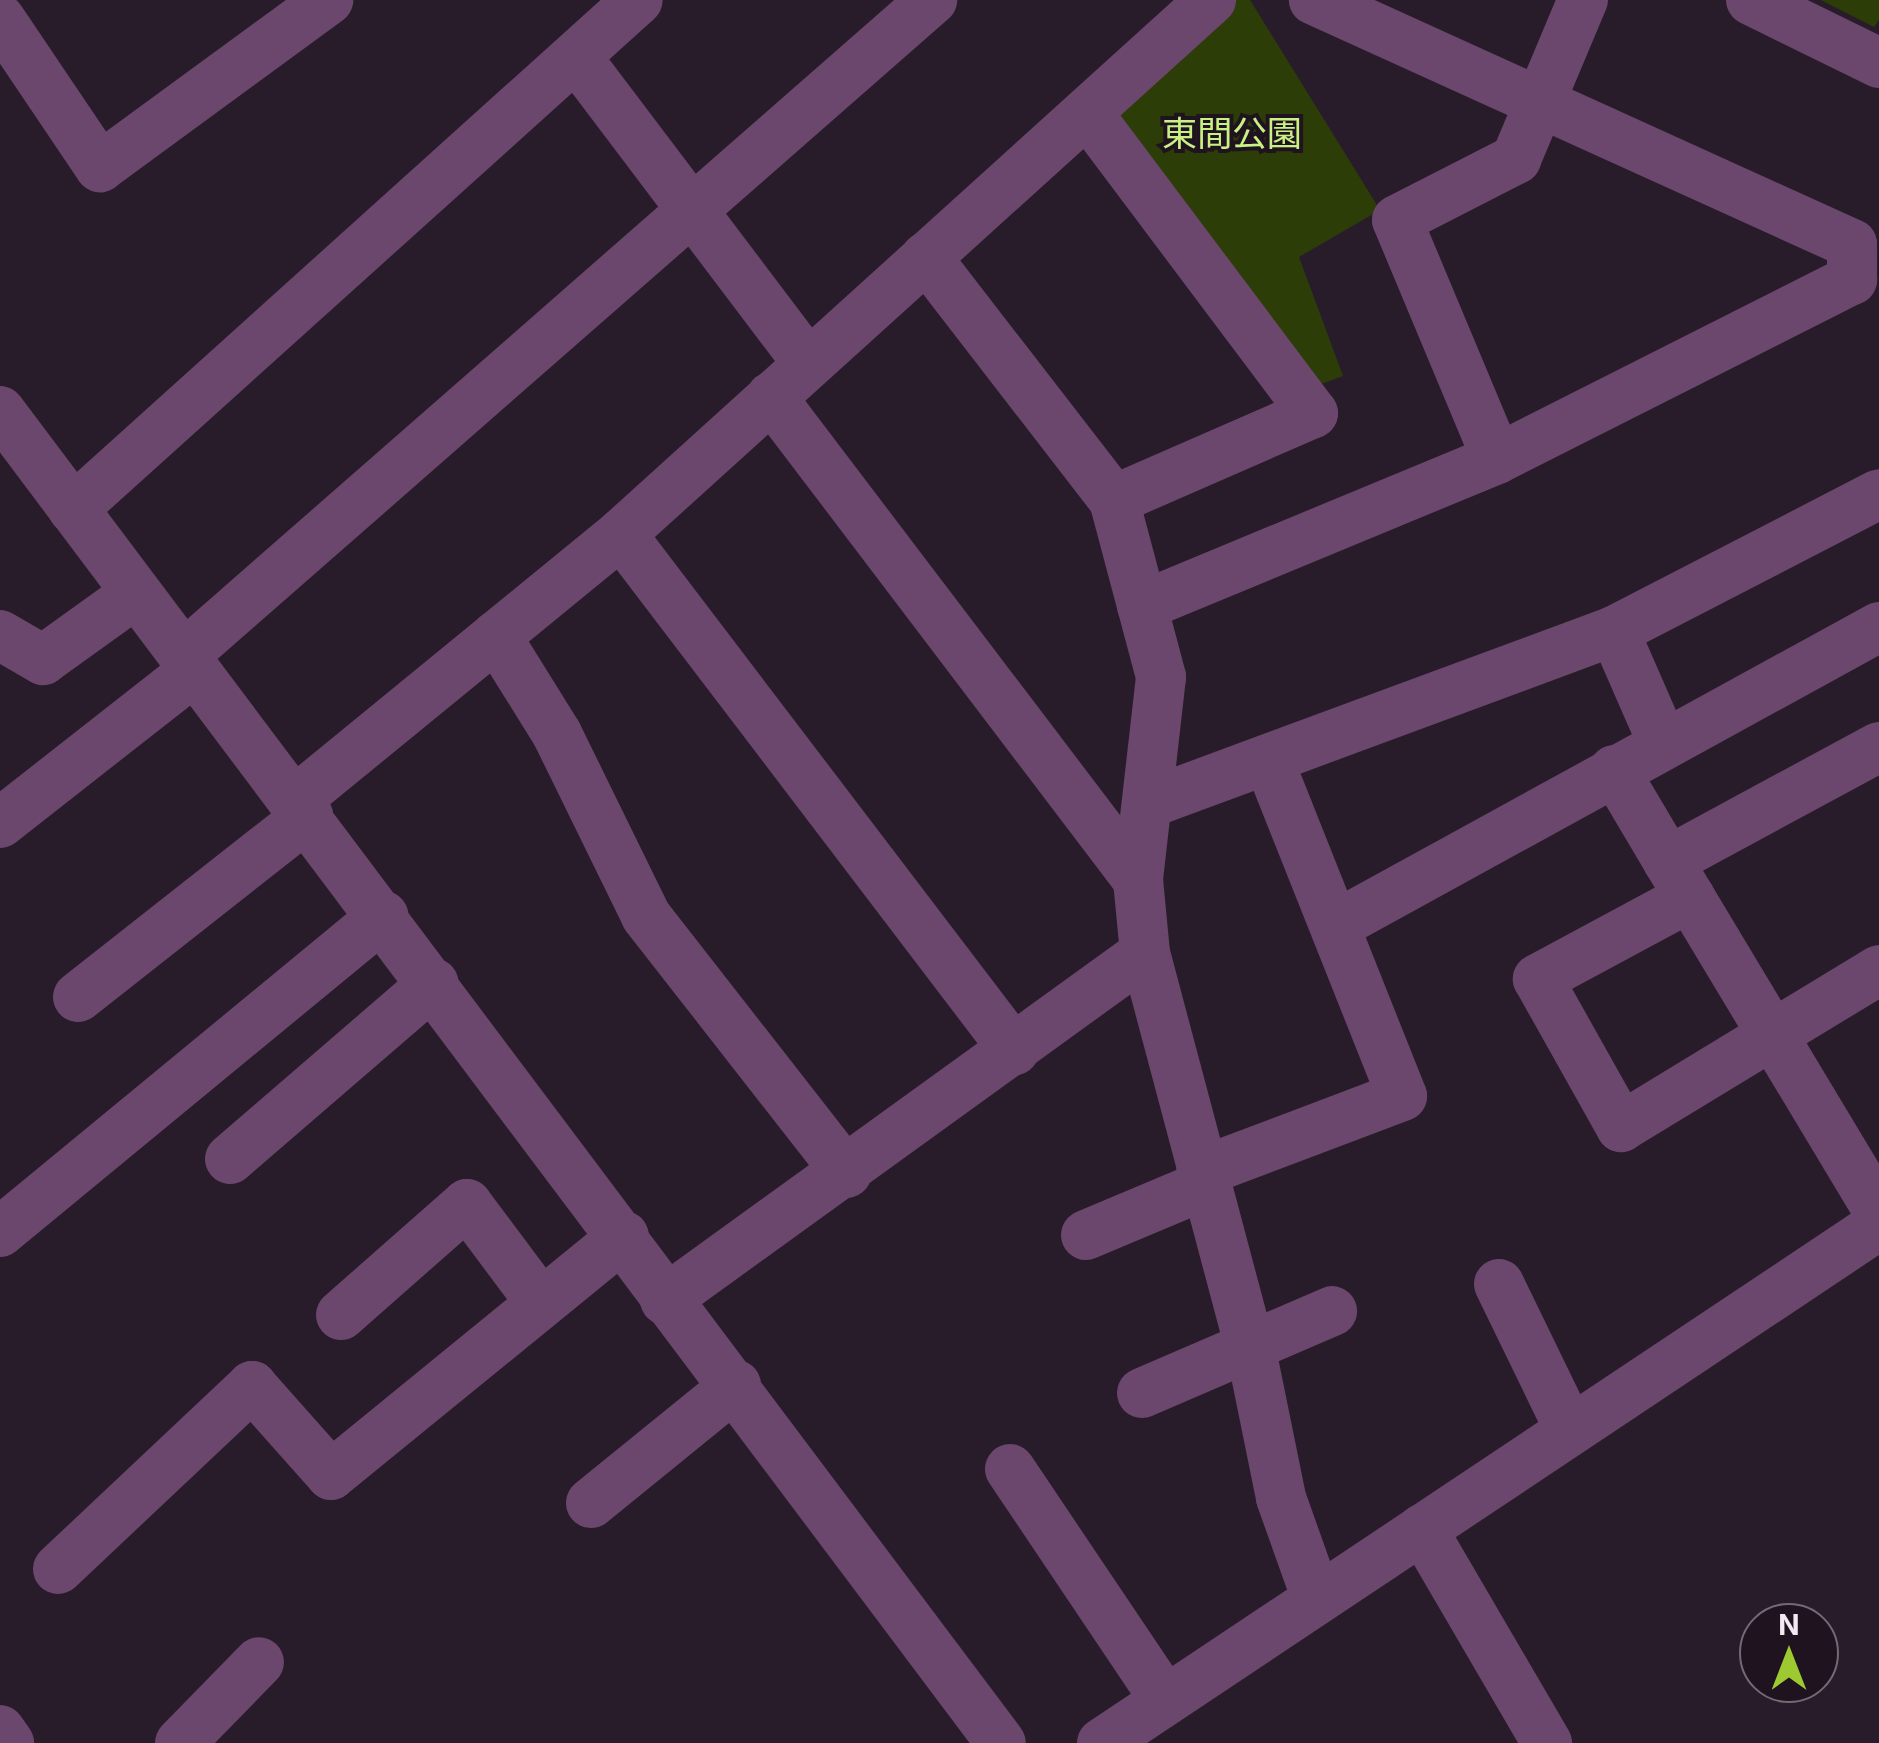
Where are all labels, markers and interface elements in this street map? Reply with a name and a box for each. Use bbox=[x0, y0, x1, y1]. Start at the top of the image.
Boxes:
park label: 東間公園 bbox=[1162, 112, 1302, 154]
north arrow bbox=[1739, 1603, 1839, 1703]
text: N bbox=[1778, 1608, 1800, 1642]

